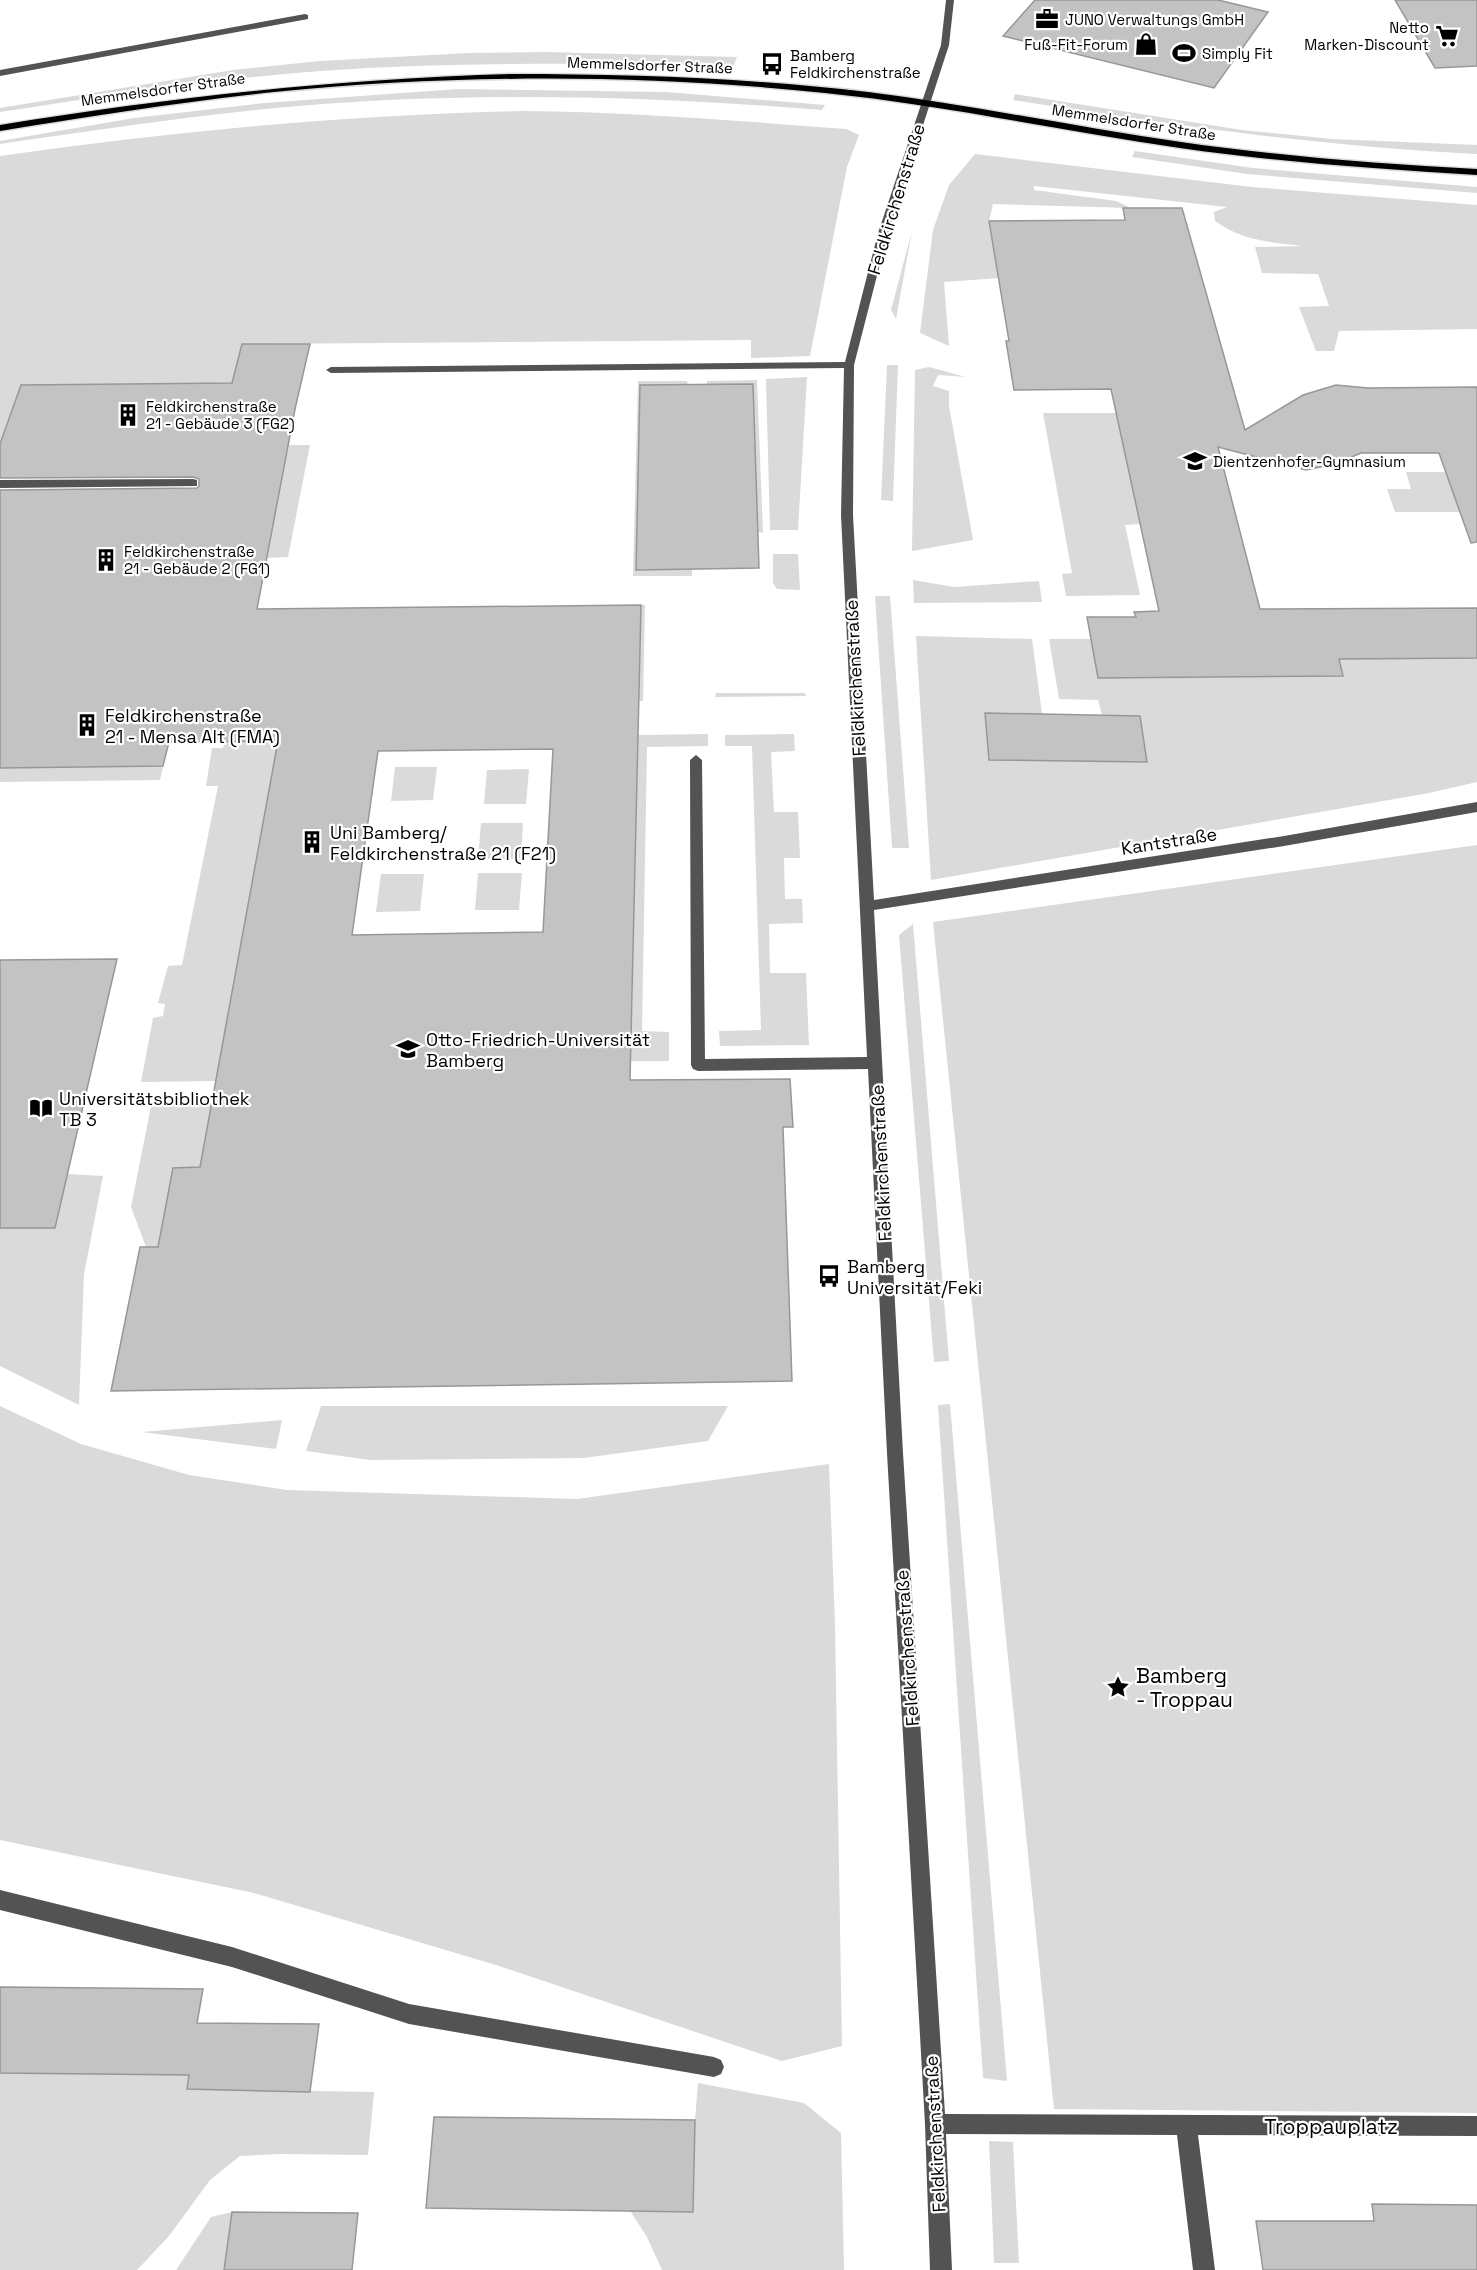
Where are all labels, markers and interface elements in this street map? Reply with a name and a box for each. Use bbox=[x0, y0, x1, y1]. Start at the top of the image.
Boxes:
office icon: JUNO Verwaltungs GmbH bbox=[1034, 6, 1060, 32]
place label: JUNO Verwaltungs GmbH bbox=[1065, 10, 1244, 29]
place label: Netto Marken-Discount bbox=[1304, 18, 1429, 54]
supermarket icon: Netto Marken-Discount bbox=[1434, 23, 1460, 49]
shop icon: Fuß-Fit-Forum bbox=[1133, 31, 1159, 57]
place label: Fuß-Fit-Forum bbox=[1024, 35, 1128, 54]
sports icon: Simply Fit bbox=[1171, 40, 1197, 66]
place label: Simply Fit bbox=[1202, 44, 1273, 63]
place label: Bamberg Feldkirchenstraße bbox=[790, 46, 921, 82]
bus stop icon: Bamberg Feldkirchenstraße bbox=[759, 51, 785, 77]
street label: Memmelsdorfer Straße bbox=[567, 53, 733, 77]
street label: Memmelsdorfer Straße bbox=[80, 68, 247, 110]
street label: Memmelsdorfer Straße bbox=[1051, 100, 1217, 144]
street label: Feldkirchenstraße bbox=[862, 121, 930, 277]
place label: Feldkirchenstraße 21 - Gebäude 3 (FG2) bbox=[146, 397, 295, 434]
building icon: Feldkirchenstraße 21 - Gebäude 3 (FG2) bbox=[115, 402, 141, 428]
school or university icon: Dientzenhofer-Gymnasium bbox=[1182, 448, 1208, 474]
place label: Dientzenhofer-Gymnasium bbox=[1213, 452, 1406, 471]
place label: Feldkirchenstraße 21 - Gebäude 2 (FG1) bbox=[124, 542, 270, 579]
building icon: Feldkirchenstraße 21 - Gebäude 2 (FG1) bbox=[93, 547, 119, 573]
street label: Feldkirchenstraße bbox=[839, 599, 871, 757]
place label: Feldkirchenstraße 21 - Mensa Alt (FMA) bbox=[105, 704, 280, 748]
building icon: Feldkirchenstraße 21 - Mensa Alt (FMA) bbox=[74, 712, 100, 738]
place label: Uni Bamberg/ Feldkirchenstraße 21 (F21) bbox=[330, 821, 556, 865]
street label: Kantstraße bbox=[1119, 822, 1219, 860]
building icon: Uni Bamberg/ Feldkirchenstraße 21 (F21) bbox=[299, 829, 325, 855]
place label: Otto-Friedrich-Universität Bamberg bbox=[426, 1028, 650, 1072]
school or university icon: Otto-Friedrich-Universität Bamberg bbox=[395, 1036, 421, 1062]
street label: Feldkirchenstraße bbox=[865, 1084, 897, 1242]
place label: Universitätsbibliothek TB 3 bbox=[59, 1087, 250, 1131]
library icon: Universitätsbibliothek TB 3 bbox=[28, 1095, 54, 1121]
place label: Bamberg Universität/Feki bbox=[847, 1255, 982, 1299]
bus stop icon: Bamberg Universität/Feki bbox=[816, 1263, 842, 1289]
street label: Feldkirchenstraße bbox=[890, 1569, 924, 1727]
place label: Bamberg - Troppau bbox=[1136, 1662, 1233, 1713]
place icon: Bamberg - Troppau bbox=[1105, 1674, 1131, 1700]
street label: Feldkirchenstraße bbox=[919, 2055, 951, 2213]
street label: Troppauplatz bbox=[1264, 2113, 1398, 2140]

